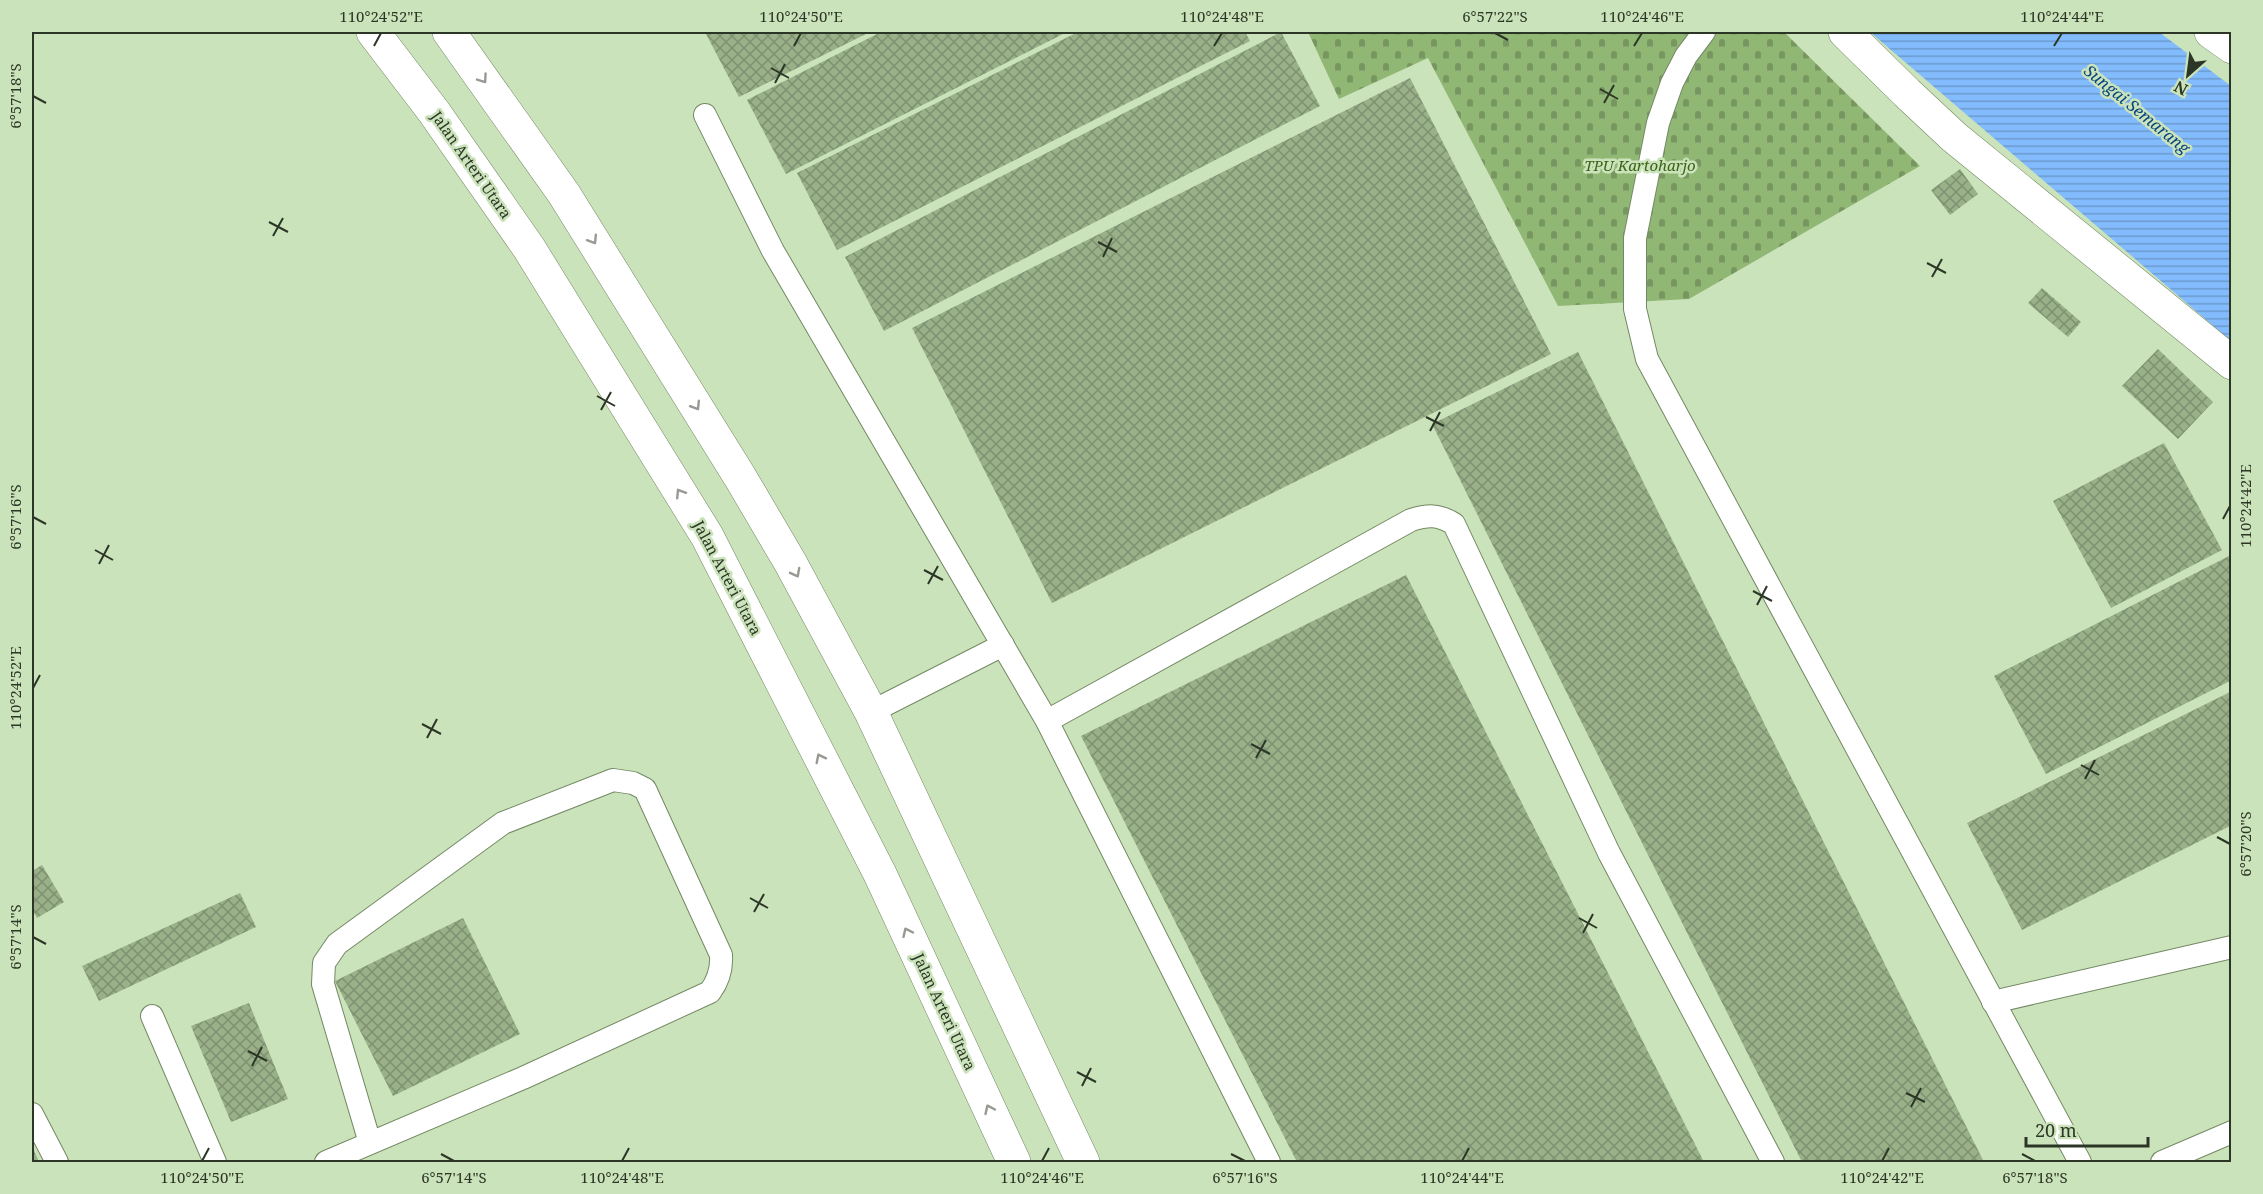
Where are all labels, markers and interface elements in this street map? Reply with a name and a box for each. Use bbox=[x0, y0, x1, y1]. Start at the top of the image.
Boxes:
text: 110°24'52"E bbox=[339, 6, 423, 26]
text: 110°24'50"E bbox=[759, 6, 843, 26]
text: 110°24'48"E bbox=[1180, 6, 1264, 26]
text: 6°57'22"S bbox=[1462, 6, 1528, 26]
text: 110°24'46"E bbox=[1600, 6, 1684, 26]
text: 110°24'44"E bbox=[2020, 6, 2104, 26]
north arrow bbox=[2158, 45, 2218, 105]
water label: Sungai Semarang bbox=[2079, 59, 2195, 159]
text: 6°57'18"S bbox=[5, 63, 25, 129]
one-way arrow bbox=[476, 73, 487, 84]
text: N bbox=[2170, 75, 2192, 101]
street label: Jalan Arteri Utara bbox=[427, 106, 516, 222]
park label: TPU Kartoharjo bbox=[1584, 155, 1696, 175]
one-way arrow bbox=[585, 234, 597, 244]
one-way arrow bbox=[688, 400, 700, 410]
text: 110°24'42"E bbox=[2235, 464, 2255, 548]
text: 6°57'16"S bbox=[5, 484, 25, 550]
one-way arrow bbox=[676, 489, 688, 499]
street label: Jalan Arteri Utara bbox=[689, 516, 766, 638]
one-way arrow bbox=[789, 567, 800, 577]
text: 110°24'52"E bbox=[5, 646, 25, 730]
one-way arrow bbox=[816, 753, 828, 764]
text: 6°57'20"S bbox=[2235, 811, 2255, 877]
text: 6°57'14"S bbox=[5, 904, 25, 970]
one-way arrow bbox=[903, 928, 915, 939]
street label: Jalan Arteri Utara bbox=[909, 949, 981, 1073]
one-way arrow bbox=[985, 1105, 997, 1116]
scale bar bbox=[2026, 1110, 2148, 1148]
text: 20 m bbox=[2035, 1118, 2077, 1142]
text: 110°24'50"E bbox=[160, 1167, 244, 1187]
text: 6°57'14"S bbox=[421, 1167, 487, 1187]
text: 110°24'48"E bbox=[580, 1167, 664, 1187]
text: 110°24'46"E bbox=[1000, 1167, 1084, 1187]
text: 6°57'16"S bbox=[1212, 1167, 1278, 1187]
text: 110°24'44"E bbox=[1420, 1167, 1504, 1187]
text: 110°24'42"E bbox=[1840, 1167, 1924, 1187]
text: 6°57'18"S bbox=[2002, 1167, 2068, 1187]

